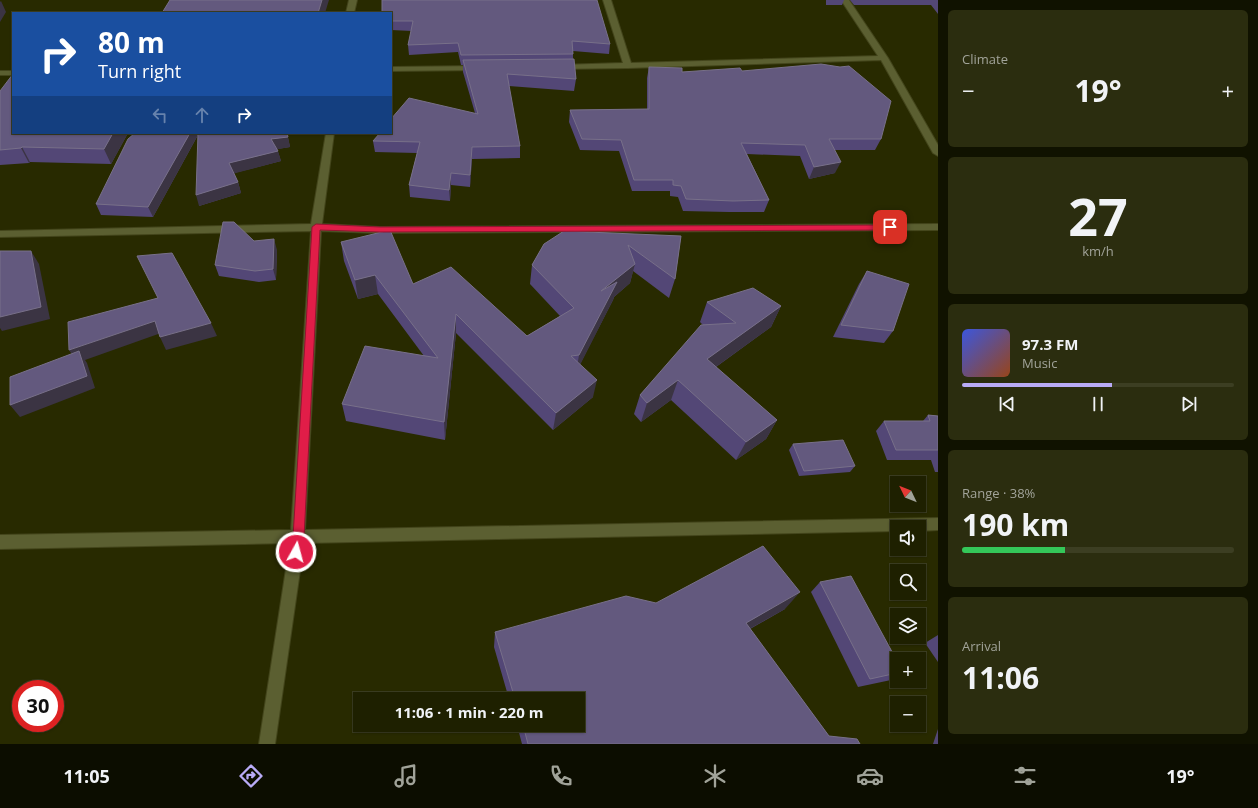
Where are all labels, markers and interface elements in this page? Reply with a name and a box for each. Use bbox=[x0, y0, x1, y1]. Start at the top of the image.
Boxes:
text: 80 m bbox=[98, 23, 165, 61]
icon: right bbox=[32, 28, 84, 80]
text: Climate bbox=[962, 50, 1008, 68]
text: Turn right bbox=[98, 59, 181, 83]
text: 19° bbox=[1074, 70, 1122, 111]
text: − bbox=[962, 75, 975, 105]
text: + bbox=[1221, 75, 1234, 105]
icon: left bbox=[149, 104, 171, 126]
icon: ahead bbox=[191, 104, 213, 126]
icon: right bbox=[233, 104, 255, 126]
text: 27 bbox=[1068, 180, 1128, 251]
pin bbox=[873, 210, 907, 244]
icon: arrive bbox=[879, 216, 901, 238]
text: km/h bbox=[1082, 242, 1114, 260]
text: 97.3 FM bbox=[1022, 334, 1078, 354]
text: Music bbox=[1022, 354, 1057, 372]
icon: previous bbox=[996, 393, 1018, 415]
icon: pause bbox=[1087, 393, 1109, 415]
icon: next bbox=[1178, 393, 1200, 415]
north arrow bbox=[890, 476, 926, 512]
map controls bbox=[890, 476, 926, 732]
text: Range · 38% bbox=[962, 484, 1035, 502]
text: 190 km bbox=[962, 504, 1069, 545]
button: sound bbox=[890, 520, 926, 556]
position arrow bbox=[275, 531, 317, 573]
button: search bbox=[890, 564, 926, 600]
button: layers bbox=[890, 608, 926, 644]
text: Arrival bbox=[962, 637, 1001, 655]
button: + bbox=[890, 652, 926, 688]
text: 11:06 bbox=[962, 657, 1039, 698]
speed limit sign: 30 bbox=[12, 680, 64, 732]
button: − bbox=[890, 696, 926, 732]
text: 11:06 · 1 min · 220 m bbox=[395, 702, 543, 722]
icon: directions bbox=[237, 762, 265, 790]
icon: music bbox=[392, 762, 420, 790]
icon: phone bbox=[547, 762, 575, 790]
icon: climate bbox=[701, 762, 729, 790]
icon: car bbox=[856, 762, 884, 790]
icon: filters bbox=[1011, 762, 1039, 790]
text: 11:05 bbox=[63, 764, 110, 788]
text: 19° bbox=[1166, 764, 1195, 788]

